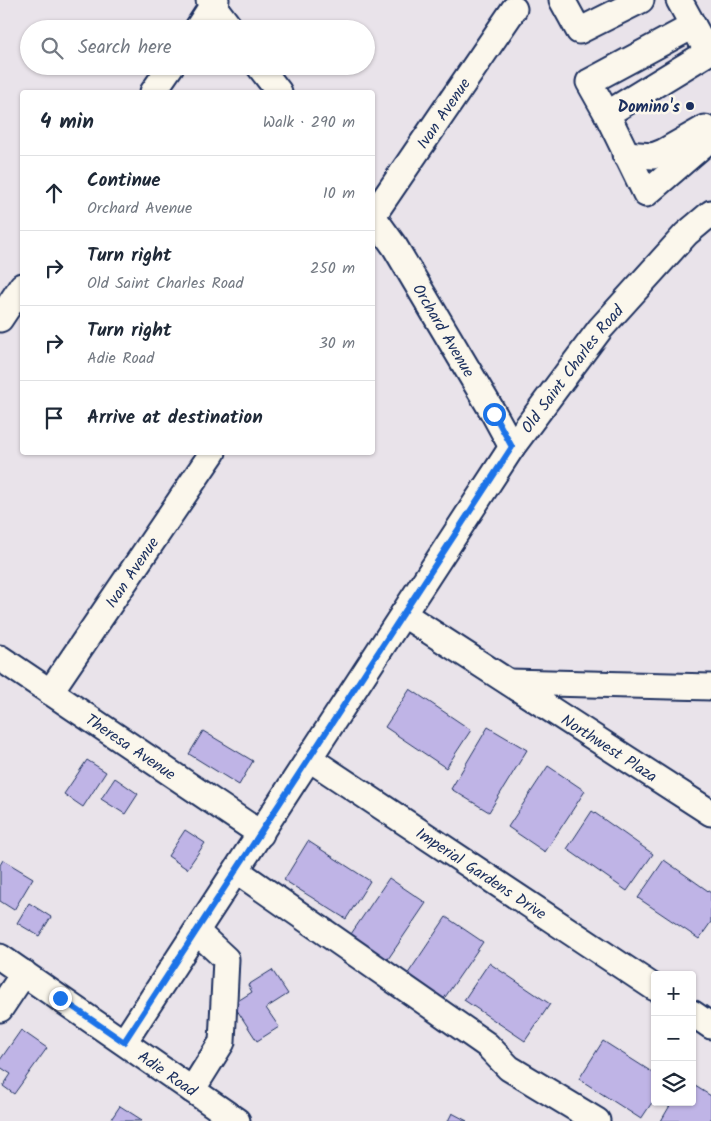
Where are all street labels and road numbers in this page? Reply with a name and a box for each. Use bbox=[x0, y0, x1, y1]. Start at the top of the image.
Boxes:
street label: Ivan Avenue bbox=[411, 73, 478, 154]
street label: Orchard Avenue bbox=[405, 279, 481, 382]
street label: Old Saint Charles Road bbox=[515, 299, 631, 439]
street label: Ivan Avenue bbox=[100, 532, 166, 614]
street label: Theresa Avenue bbox=[80, 708, 181, 787]
street label: Northwest Plaza bbox=[556, 708, 662, 789]
street label: Imperial Gardens Drive bbox=[410, 822, 551, 927]
street label: Adie Road bbox=[132, 1045, 203, 1104]

